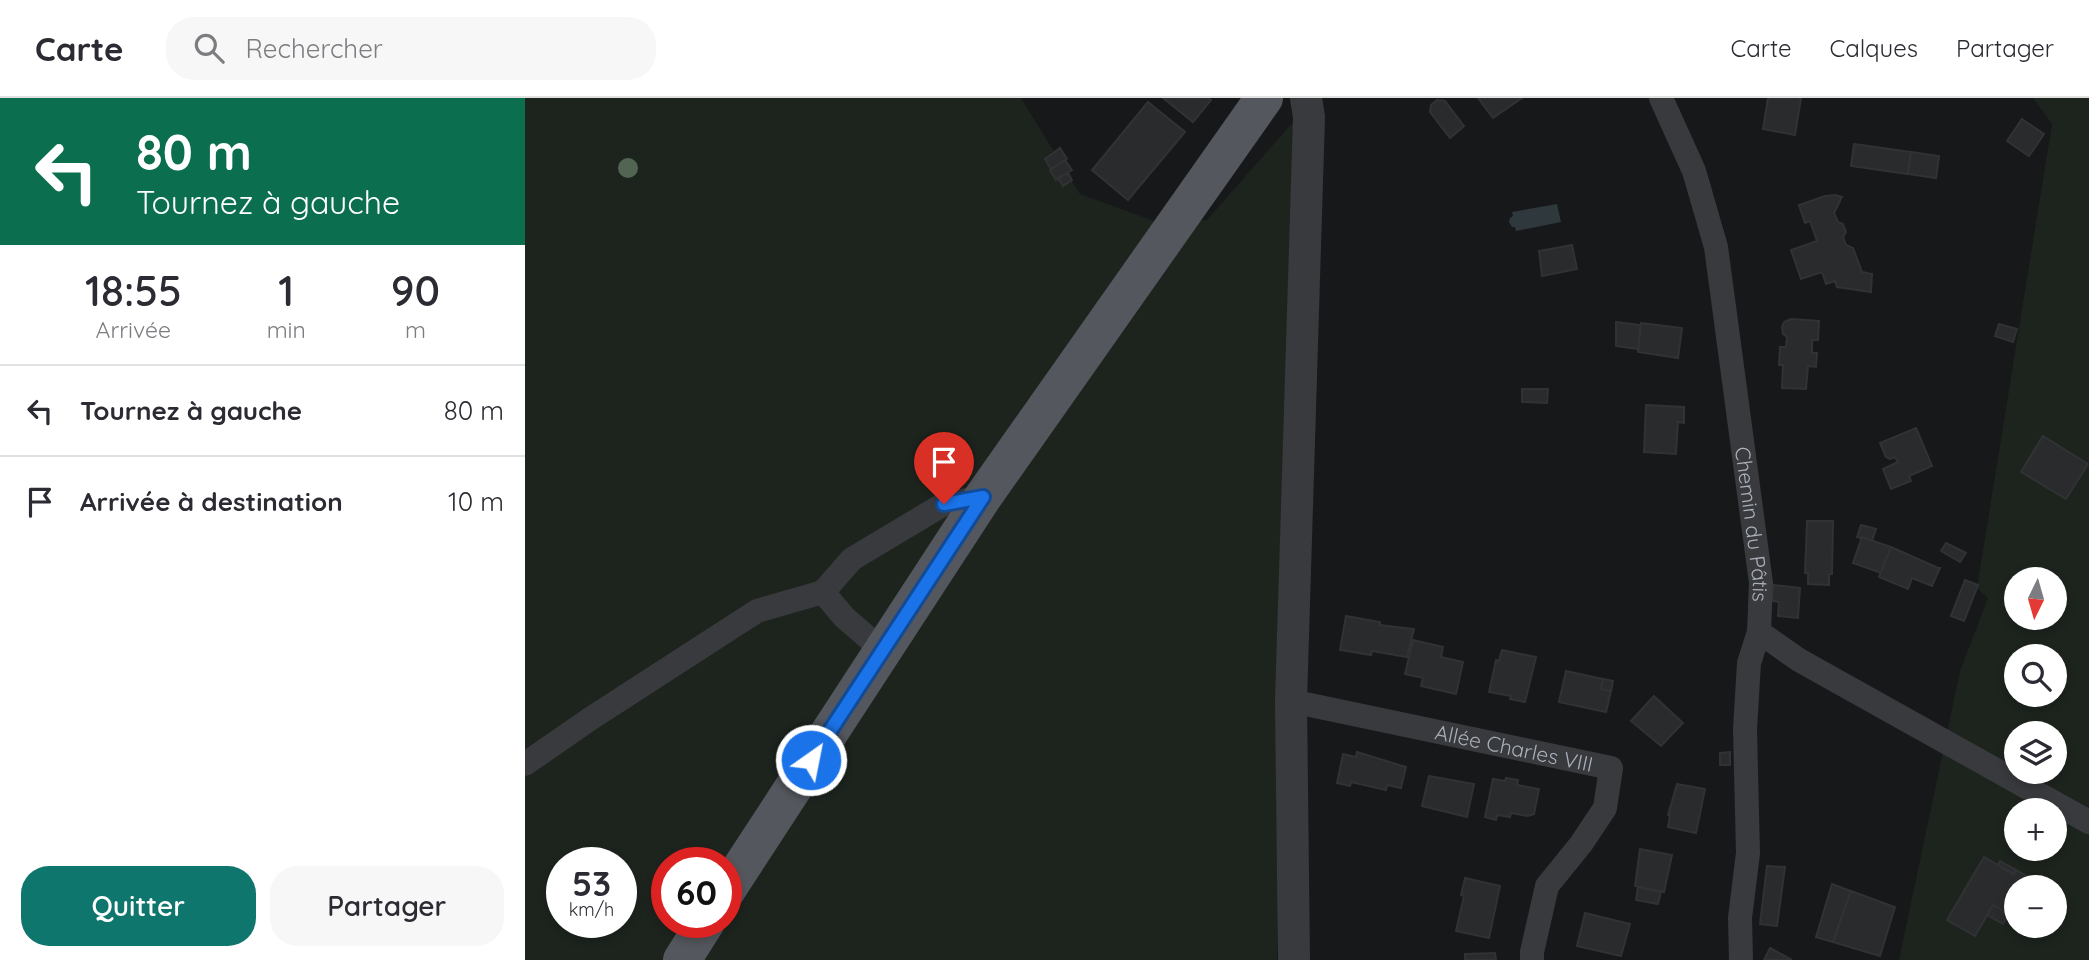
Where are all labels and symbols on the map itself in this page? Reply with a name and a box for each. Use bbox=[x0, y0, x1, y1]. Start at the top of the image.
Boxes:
pin bbox=[914, 432, 974, 504]
street label: Chemin du Pâtis bbox=[1730, 445, 1774, 603]
north arrow bbox=[2004, 567, 2067, 630]
street label: Allée Charles VIII bbox=[1433, 719, 1596, 777]
position arrow bbox=[774, 723, 848, 797]
speed limit sign: 60 bbox=[651, 847, 742, 938]

